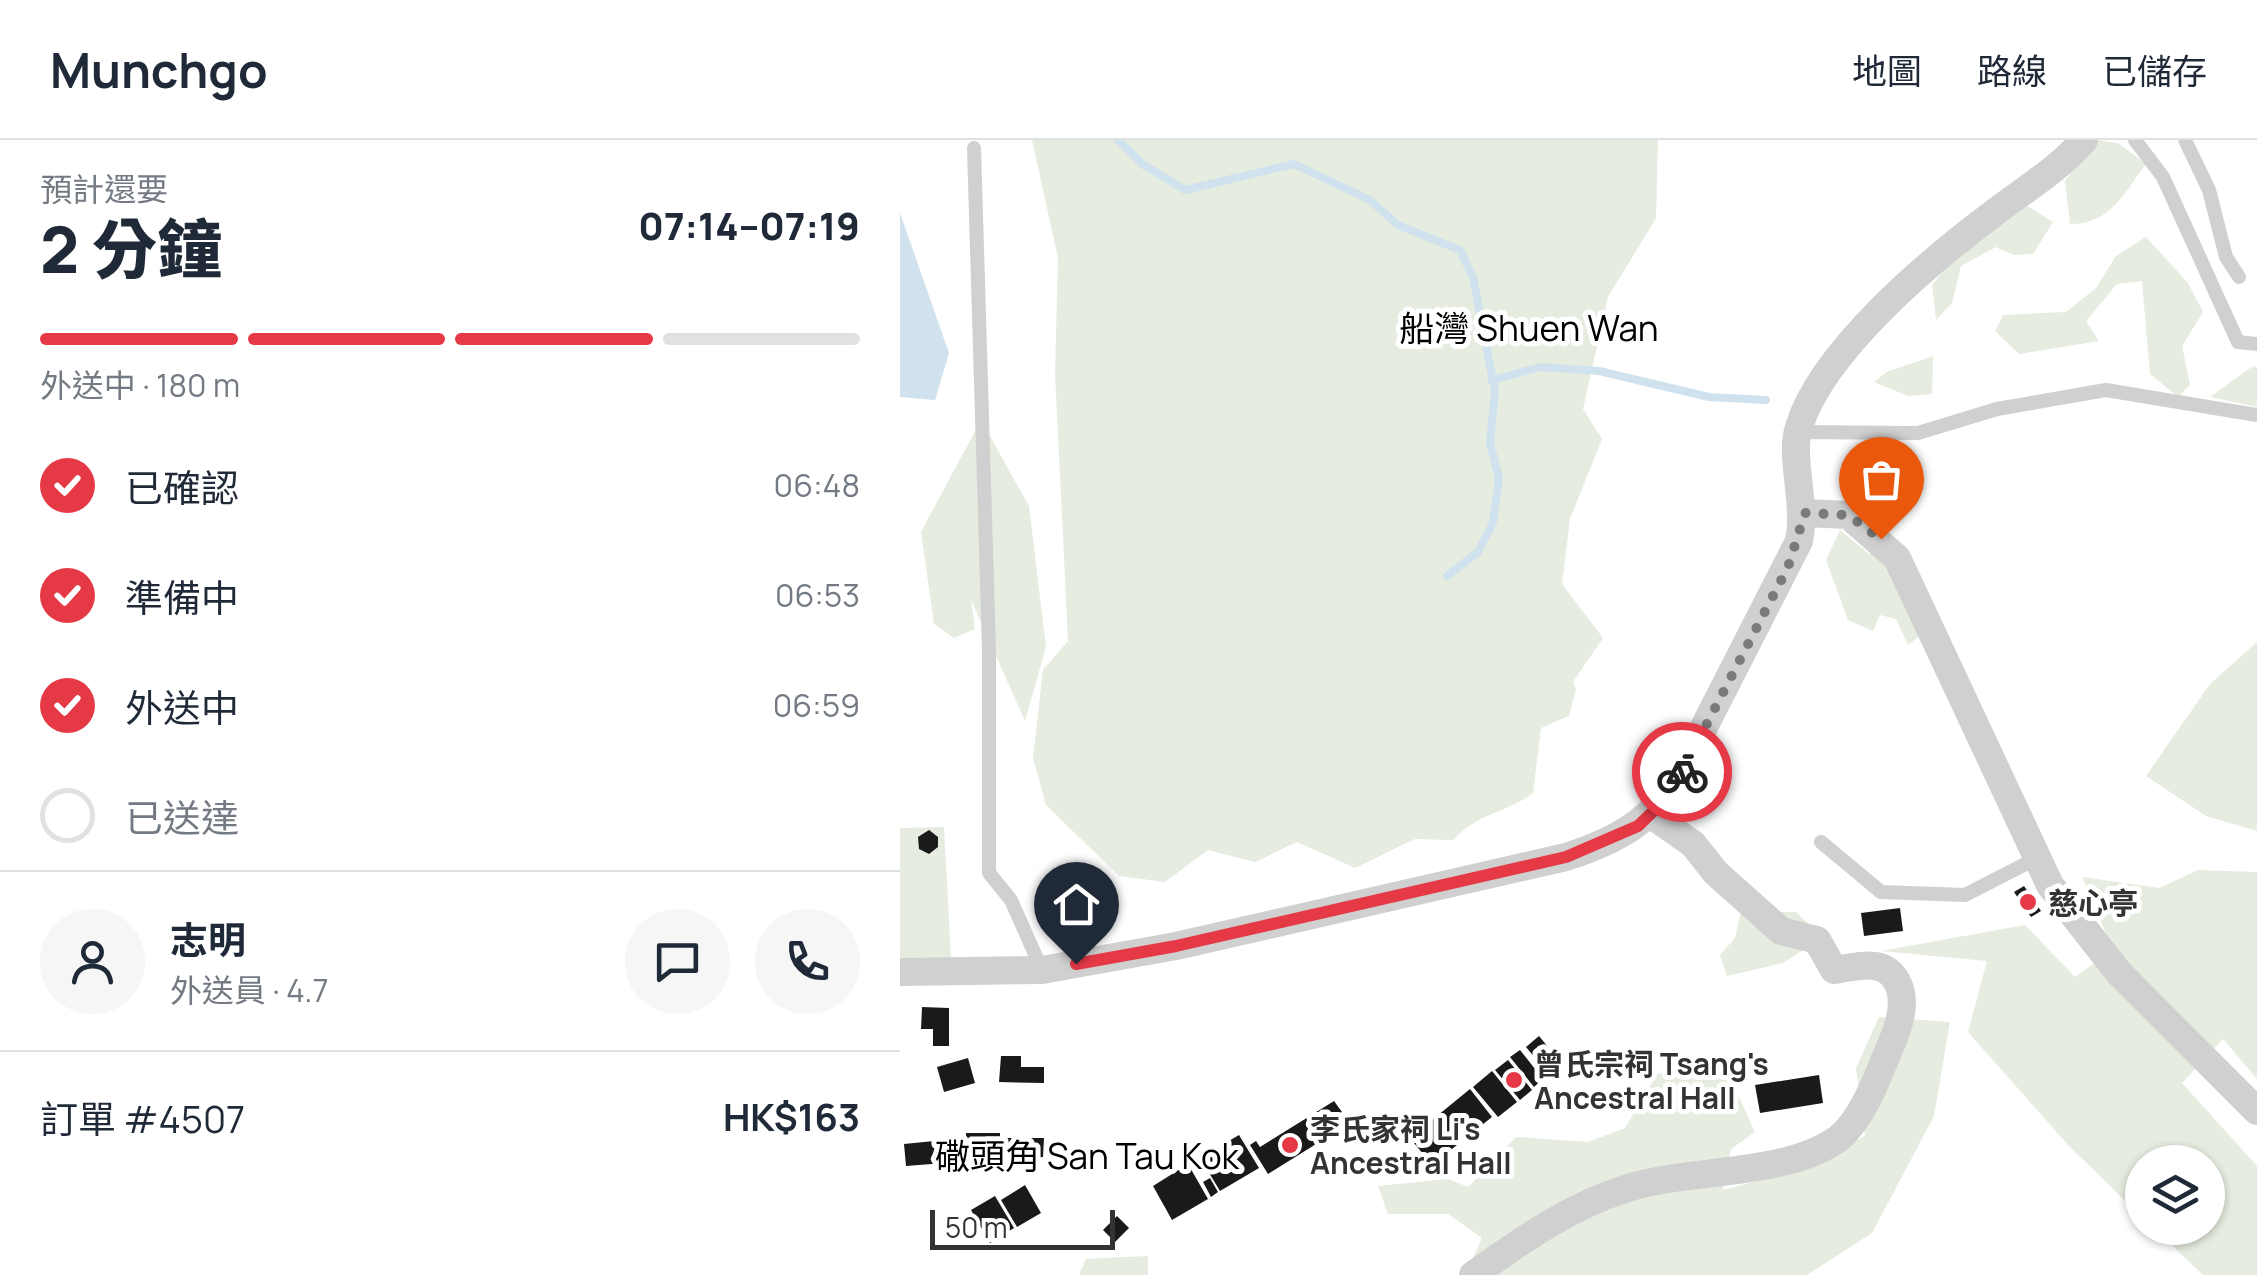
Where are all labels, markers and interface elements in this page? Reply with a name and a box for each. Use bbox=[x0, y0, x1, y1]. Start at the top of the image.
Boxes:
text: Munchgo bbox=[50, 37, 268, 102]
text: 地圖 bbox=[1852, 47, 1922, 95]
text: 路線 bbox=[1977, 47, 2047, 95]
text: 已儲存 bbox=[2102, 47, 2207, 95]
text: 預計還要 bbox=[40, 167, 168, 211]
text: 07:14–07:19 bbox=[638, 199, 860, 251]
text: 2 分鐘 bbox=[40, 204, 222, 293]
district label: 船灣 Shuen Wan bbox=[1399, 304, 1659, 352]
text: 外送中 · 180 m bbox=[40, 363, 240, 407]
pin bbox=[1839, 437, 1924, 540]
icon: bag bbox=[1854, 452, 1909, 507]
icon: check bbox=[40, 458, 95, 513]
text: 已確認 bbox=[125, 461, 239, 513]
text: 06:48 bbox=[774, 463, 860, 507]
icon: check bbox=[40, 568, 95, 623]
text: 準備中 bbox=[125, 571, 239, 623]
text: 06:53 bbox=[775, 573, 860, 617]
icon: check bbox=[40, 678, 95, 733]
text: 外送中 bbox=[125, 681, 239, 733]
text: 06:59 bbox=[773, 683, 860, 727]
courier bbox=[1632, 722, 1732, 822]
icon: bike bbox=[1655, 745, 1710, 800]
text: 已送達 bbox=[125, 791, 239, 843]
pin bbox=[1034, 862, 1119, 965]
icon: home bbox=[1049, 877, 1104, 932]
place label: 慈心亭 bbox=[2048, 882, 2138, 923]
marker: 慈心亭 bbox=[2017, 891, 2039, 913]
button: person bbox=[40, 909, 145, 1014]
button: chat bbox=[625, 909, 730, 1014]
button: phone bbox=[755, 909, 860, 1014]
text: 志明 bbox=[170, 913, 246, 965]
text: 外送員 · 4.7 bbox=[170, 968, 328, 1012]
place label: 曾氏宗祠 Tsang's Ancestral Hall bbox=[1534, 1043, 1769, 1118]
marker: 曾氏宗祠 Tsang's Ancestral Hall bbox=[1503, 1069, 1525, 1091]
text: HK$163 bbox=[723, 1090, 860, 1142]
text: 訂單 #4507 bbox=[40, 1092, 245, 1144]
place label: 李氏家祠 Li's Ancestral Hall bbox=[1310, 1108, 1512, 1183]
district label: 䃟頭角 San Tau Kok bbox=[935, 1132, 1241, 1180]
marker: 李氏家祠 Li's Ancestral Hall bbox=[1279, 1134, 1301, 1156]
map controls bbox=[2125, 1145, 2225, 1245]
button: layers bbox=[2125, 1145, 2225, 1245]
scale bar bbox=[930, 1205, 1115, 1250]
text: 50 m bbox=[945, 1208, 1008, 1246]

